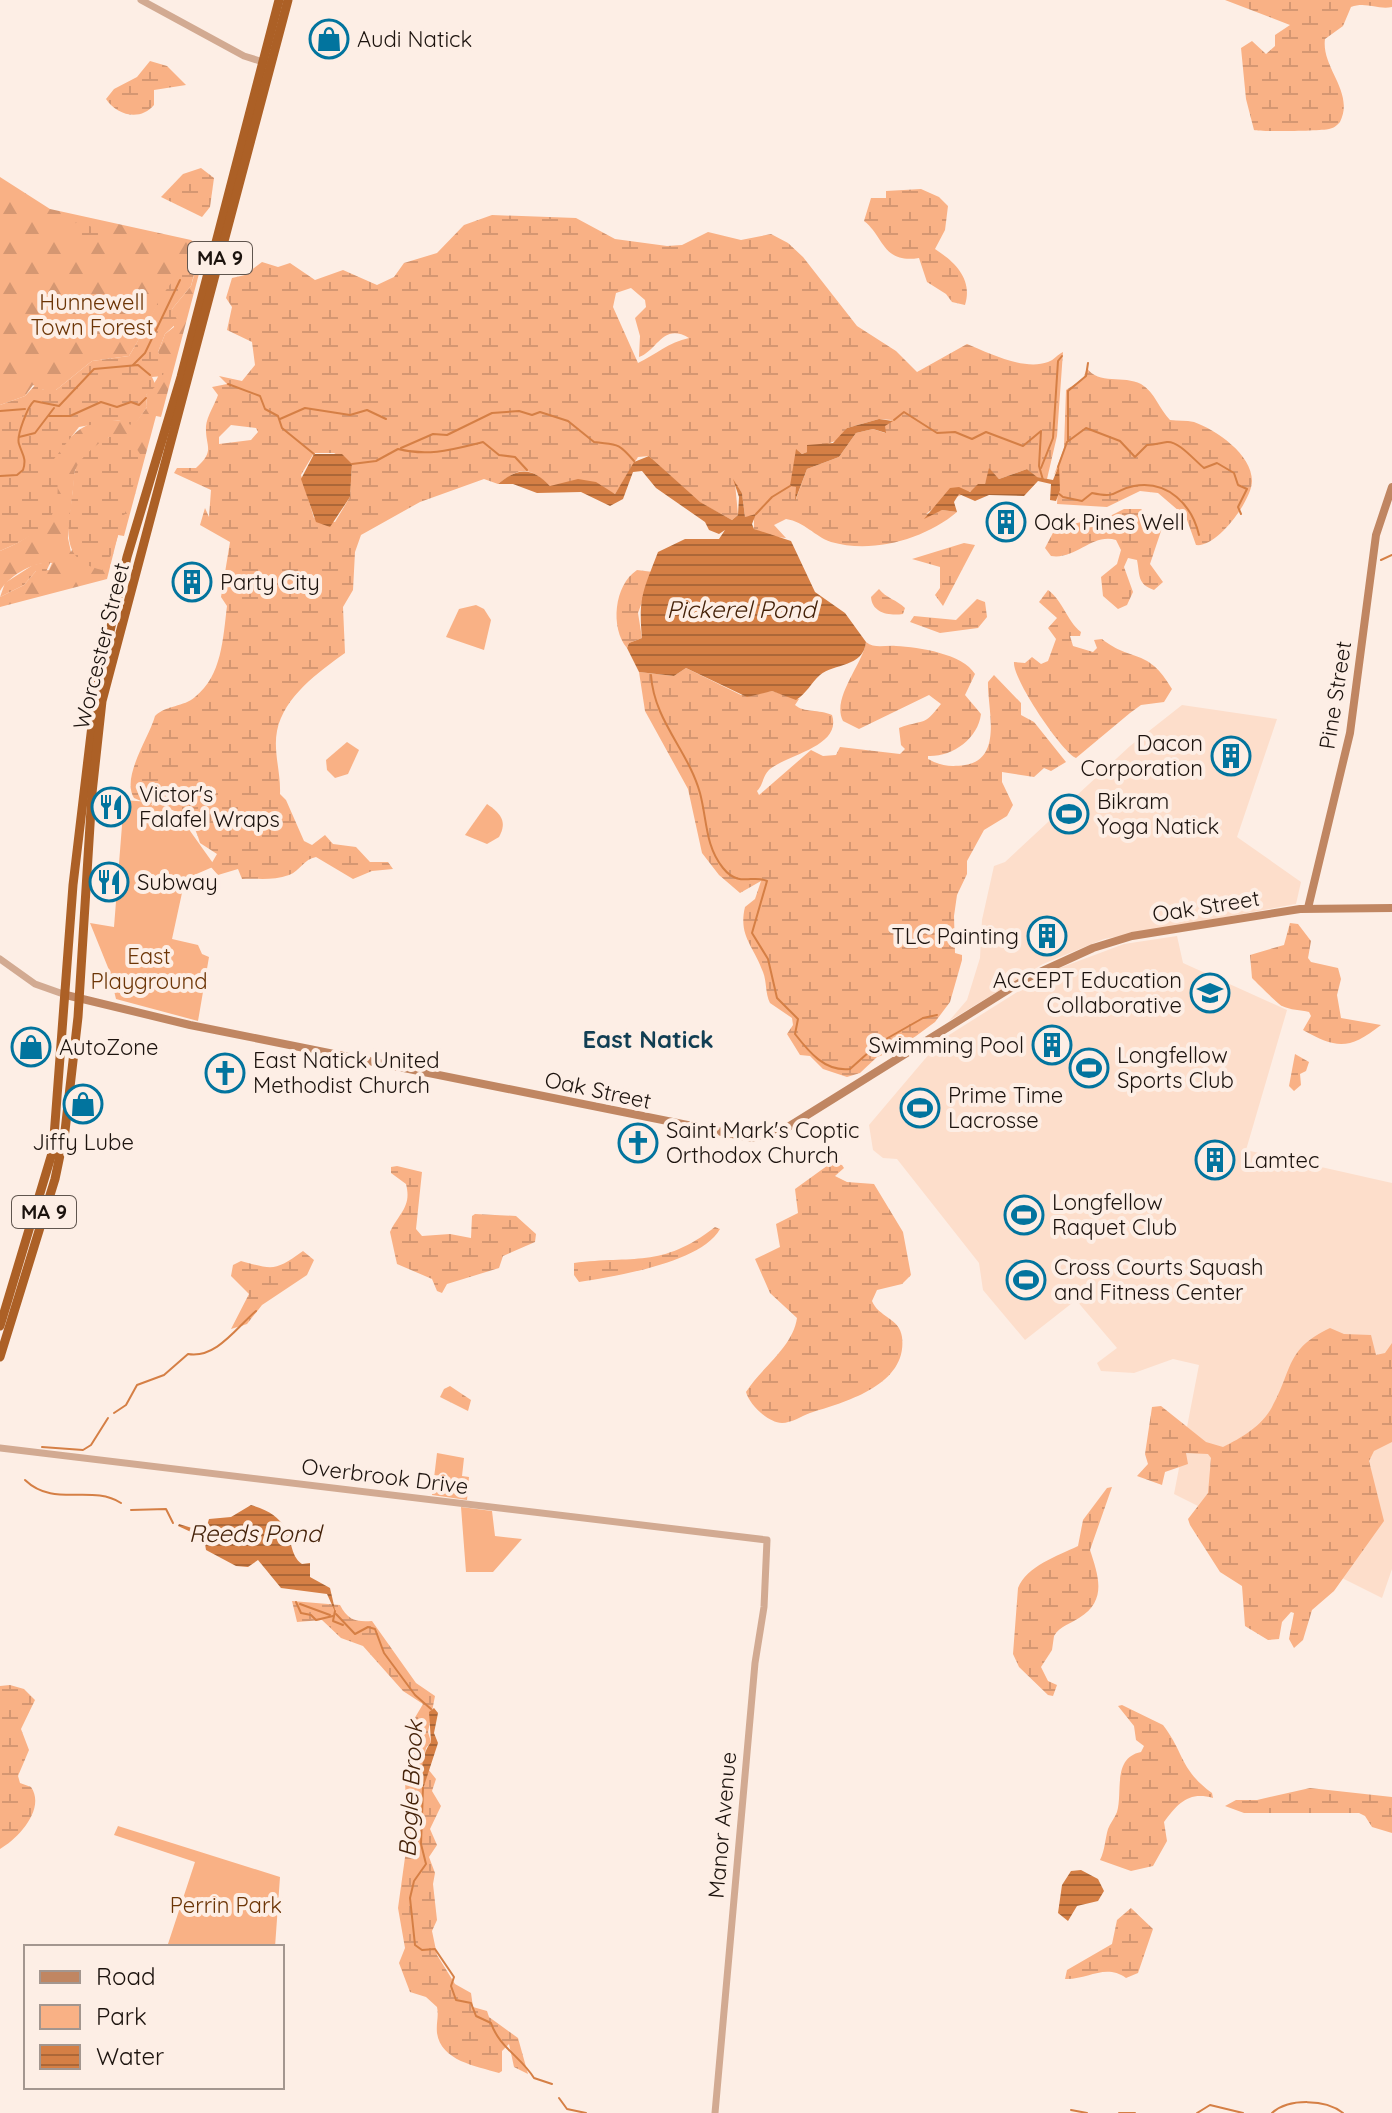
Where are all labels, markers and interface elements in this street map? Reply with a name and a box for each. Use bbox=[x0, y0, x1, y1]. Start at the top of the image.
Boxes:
shop icon: Audi Natick bbox=[308, 18, 350, 60]
place label: Audi Natick bbox=[357, 25, 472, 53]
road number: MA 9 bbox=[188, 242, 252, 274]
park label: Hunnewell Town Forest bbox=[31, 288, 153, 341]
building icon: Oak Pines Well bbox=[985, 501, 1027, 543]
place label: Oak Pines Well bbox=[1034, 508, 1185, 536]
street label: Worcester Street bbox=[67, 560, 135, 732]
building icon: Party City bbox=[171, 561, 213, 603]
place label: Party City bbox=[220, 568, 320, 596]
water label: Pickerel Pond bbox=[666, 594, 819, 624]
street label: Pine Street bbox=[1313, 639, 1357, 751]
place label: Dacon Corporation bbox=[1081, 729, 1203, 782]
building icon: Dacon Corporation bbox=[1210, 735, 1252, 777]
place label: Victor's Falafel Wraps bbox=[139, 780, 280, 833]
restaurant icon: Victor's Falafel Wraps bbox=[90, 786, 132, 828]
place label: Bikram Yoga Natick bbox=[1097, 787, 1219, 840]
sports icon: Bikram Yoga Natick bbox=[1048, 793, 1090, 835]
restaurant icon: Subway bbox=[88, 861, 130, 903]
place label: Subway bbox=[137, 868, 218, 896]
street label: Oak Street bbox=[1150, 884, 1262, 928]
building icon: TLC Painting bbox=[1026, 915, 1068, 957]
place label: TLC Painting bbox=[891, 922, 1019, 950]
park label: East Playground bbox=[90, 942, 208, 995]
place label: ACCEPT Education Collaborative bbox=[993, 966, 1182, 1019]
school or university icon: ACCEPT Education Collaborative bbox=[1189, 972, 1231, 1014]
district label: East Natick bbox=[582, 1024, 714, 1054]
building icon: Swimming Pool bbox=[1031, 1024, 1073, 1066]
shop icon: AutoZone bbox=[10, 1026, 52, 1068]
place label: Swimming Pool bbox=[869, 1031, 1024, 1059]
place label: AutoZone bbox=[59, 1033, 158, 1061]
place label: Longfellow Sports Club bbox=[1117, 1041, 1234, 1094]
place label: East Natick United Methodist Church bbox=[253, 1046, 440, 1099]
sports icon: Longfellow Sports Club bbox=[1068, 1047, 1110, 1089]
church icon: East Natick United Methodist Church bbox=[204, 1052, 246, 1094]
street label: Oak Street bbox=[542, 1065, 654, 1115]
place label: Prime Time Lacrosse bbox=[948, 1081, 1063, 1134]
shop icon: Jiffy Lube bbox=[62, 1083, 104, 1125]
sports icon: Prime Time Lacrosse bbox=[899, 1087, 941, 1129]
place label: Saint Mark's Coptic Orthodox Church bbox=[666, 1116, 859, 1169]
church icon: Saint Mark's Coptic Orthodox Church bbox=[617, 1122, 659, 1164]
place label: Jiffy Lube bbox=[32, 1128, 134, 1156]
building icon: Lamtec bbox=[1194, 1139, 1236, 1181]
place label: Lamtec bbox=[1243, 1146, 1319, 1174]
place label: Longfellow Raquet Club bbox=[1052, 1188, 1177, 1241]
sports icon: Longfellow Raquet Club bbox=[1003, 1194, 1045, 1236]
road number: MA 9 bbox=[12, 1196, 76, 1228]
place label: Cross Courts Squash and Fitness Center bbox=[1054, 1253, 1264, 1306]
sports icon: Cross Courts Squash and Fitness Center bbox=[1005, 1259, 1047, 1301]
street label: Overbrook Drive bbox=[300, 1452, 470, 1500]
water label: Reeds Pond bbox=[189, 1518, 325, 1548]
water label: Bogle Brook bbox=[391, 1718, 429, 1858]
street label: Manor Avenue bbox=[702, 1750, 742, 1900]
park label: Perrin Park bbox=[170, 1891, 282, 1919]
legend bbox=[24, 1945, 284, 2089]
text: Road bbox=[96, 1961, 156, 1991]
text: Park bbox=[96, 2001, 147, 2031]
text: Water bbox=[96, 2041, 164, 2071]

